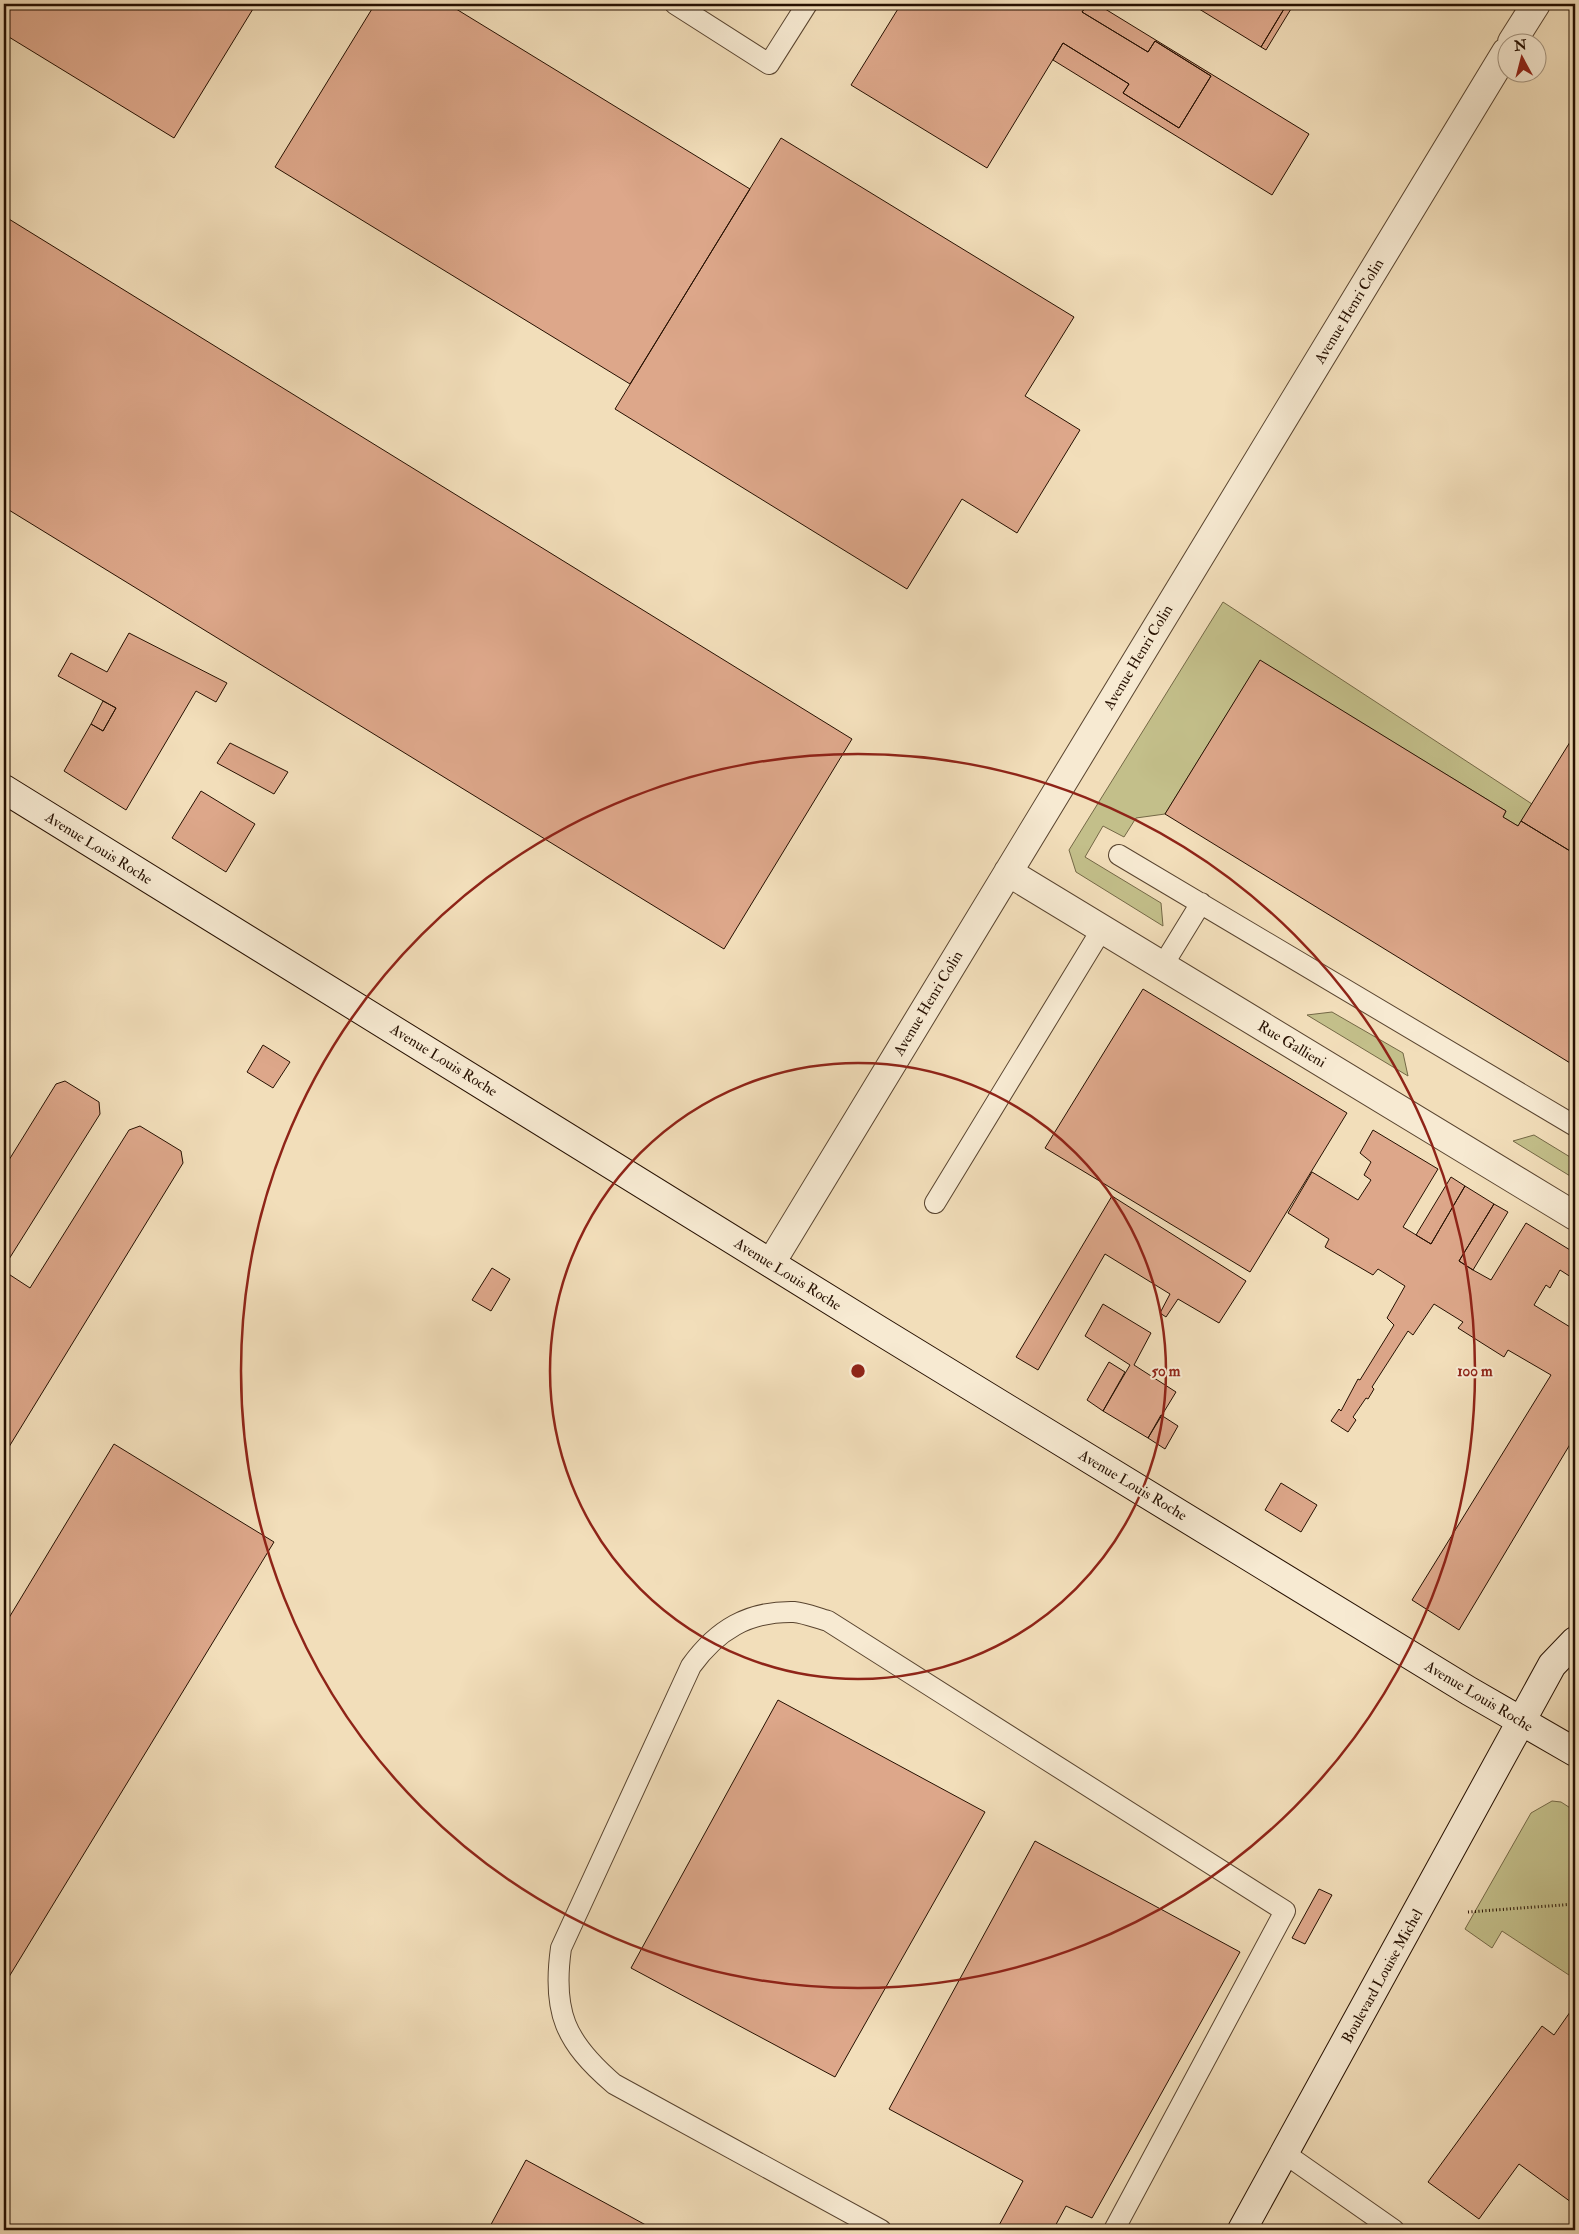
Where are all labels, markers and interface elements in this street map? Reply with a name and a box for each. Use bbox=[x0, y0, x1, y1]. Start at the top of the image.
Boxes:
north arrow bbox=[1496, 32, 1546, 82]
text: N bbox=[1512, 36, 1528, 55]
street label: Avenue Henri Colin bbox=[1310, 255, 1388, 368]
street label: Avenue Henri Colin bbox=[1099, 601, 1177, 714]
street label: Avenue Louis Roche bbox=[41, 807, 156, 889]
street label: Avenue Henri Colin bbox=[889, 947, 967, 1060]
street label: Rue Gallieni bbox=[1254, 1017, 1329, 1072]
street label: Avenue Louis Roche bbox=[386, 1019, 501, 1101]
street label: Avenue Louis Roche bbox=[730, 1233, 845, 1315]
centre of rings bbox=[849, 1362, 867, 1380]
text: 50 m bbox=[1152, 1362, 1181, 1381]
text: 100 m bbox=[1457, 1362, 1493, 1381]
street label: Avenue Louis Roche bbox=[1074, 1445, 1190, 1525]
street label: Avenue Louis Roche bbox=[1420, 1656, 1536, 1736]
street label: Boulevard Louise Michel bbox=[1338, 1906, 1427, 2047]

